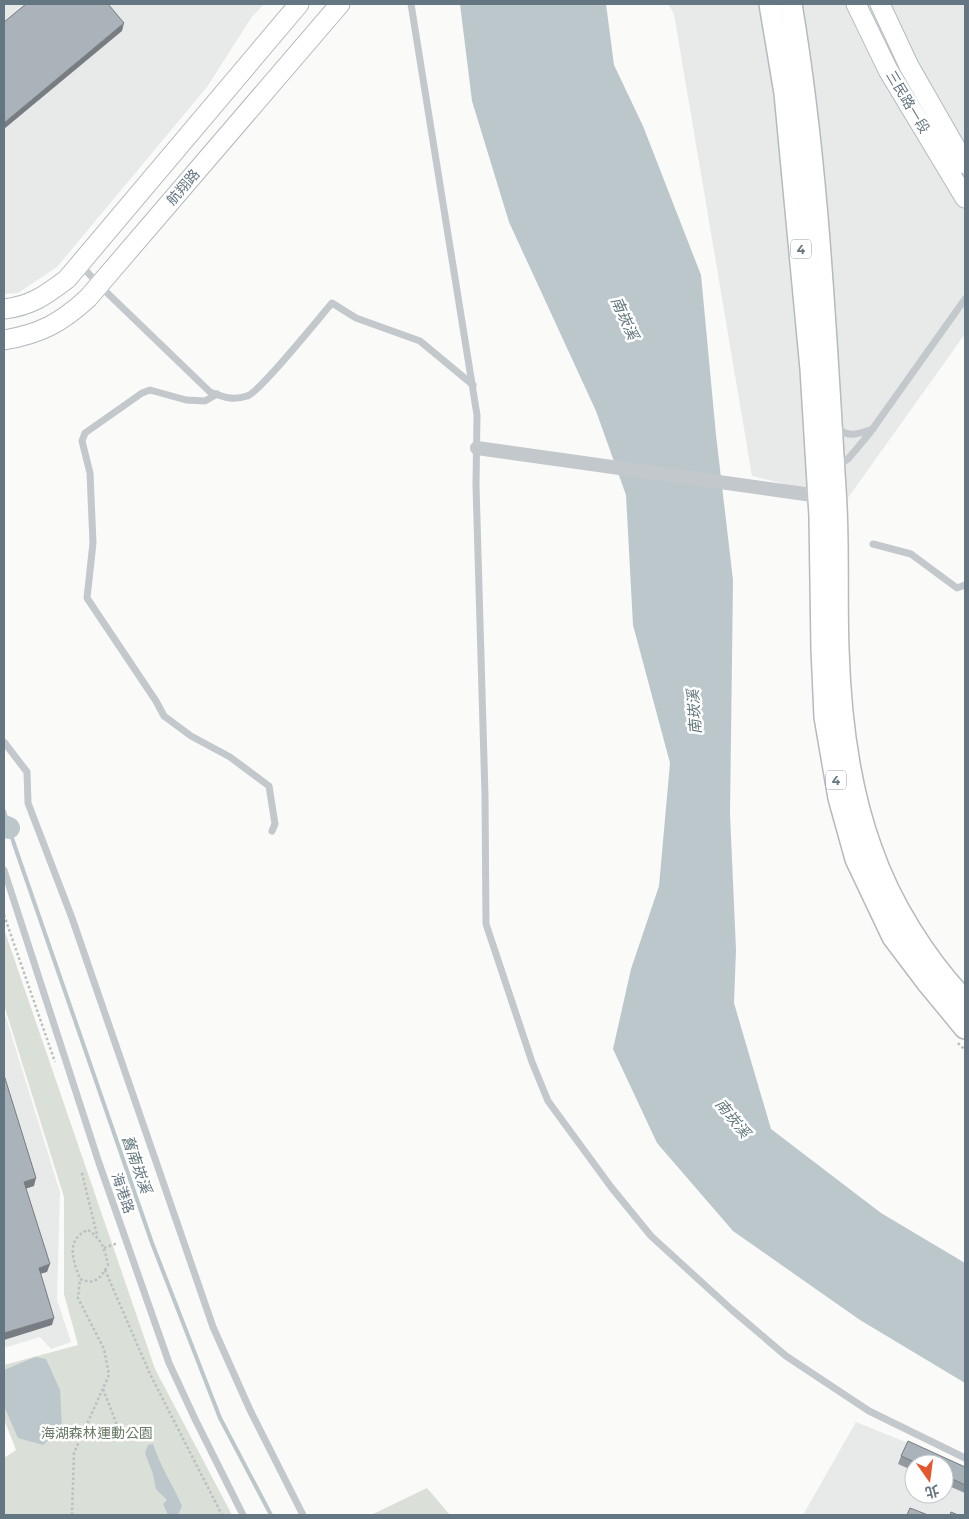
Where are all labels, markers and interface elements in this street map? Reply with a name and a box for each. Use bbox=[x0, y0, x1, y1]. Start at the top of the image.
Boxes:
street label: 三民路一段 bbox=[882, 67, 934, 137]
street label: 航翔路 bbox=[162, 165, 204, 209]
road number: 4 bbox=[791, 240, 811, 258]
water label: 南崁溪 bbox=[607, 294, 644, 344]
water label: 南崁溪 bbox=[683, 687, 705, 735]
road number: 4 bbox=[826, 770, 846, 790]
water label: 南崁溪 bbox=[711, 1095, 756, 1143]
water label: 舊南崁溪 bbox=[118, 1133, 156, 1197]
street label: 海港路 bbox=[108, 1170, 138, 1216]
park label: 海湖森林運動公園 bbox=[41, 1424, 153, 1442]
north arrow bbox=[904, 1454, 954, 1504]
text: 北 bbox=[923, 1481, 941, 1502]

